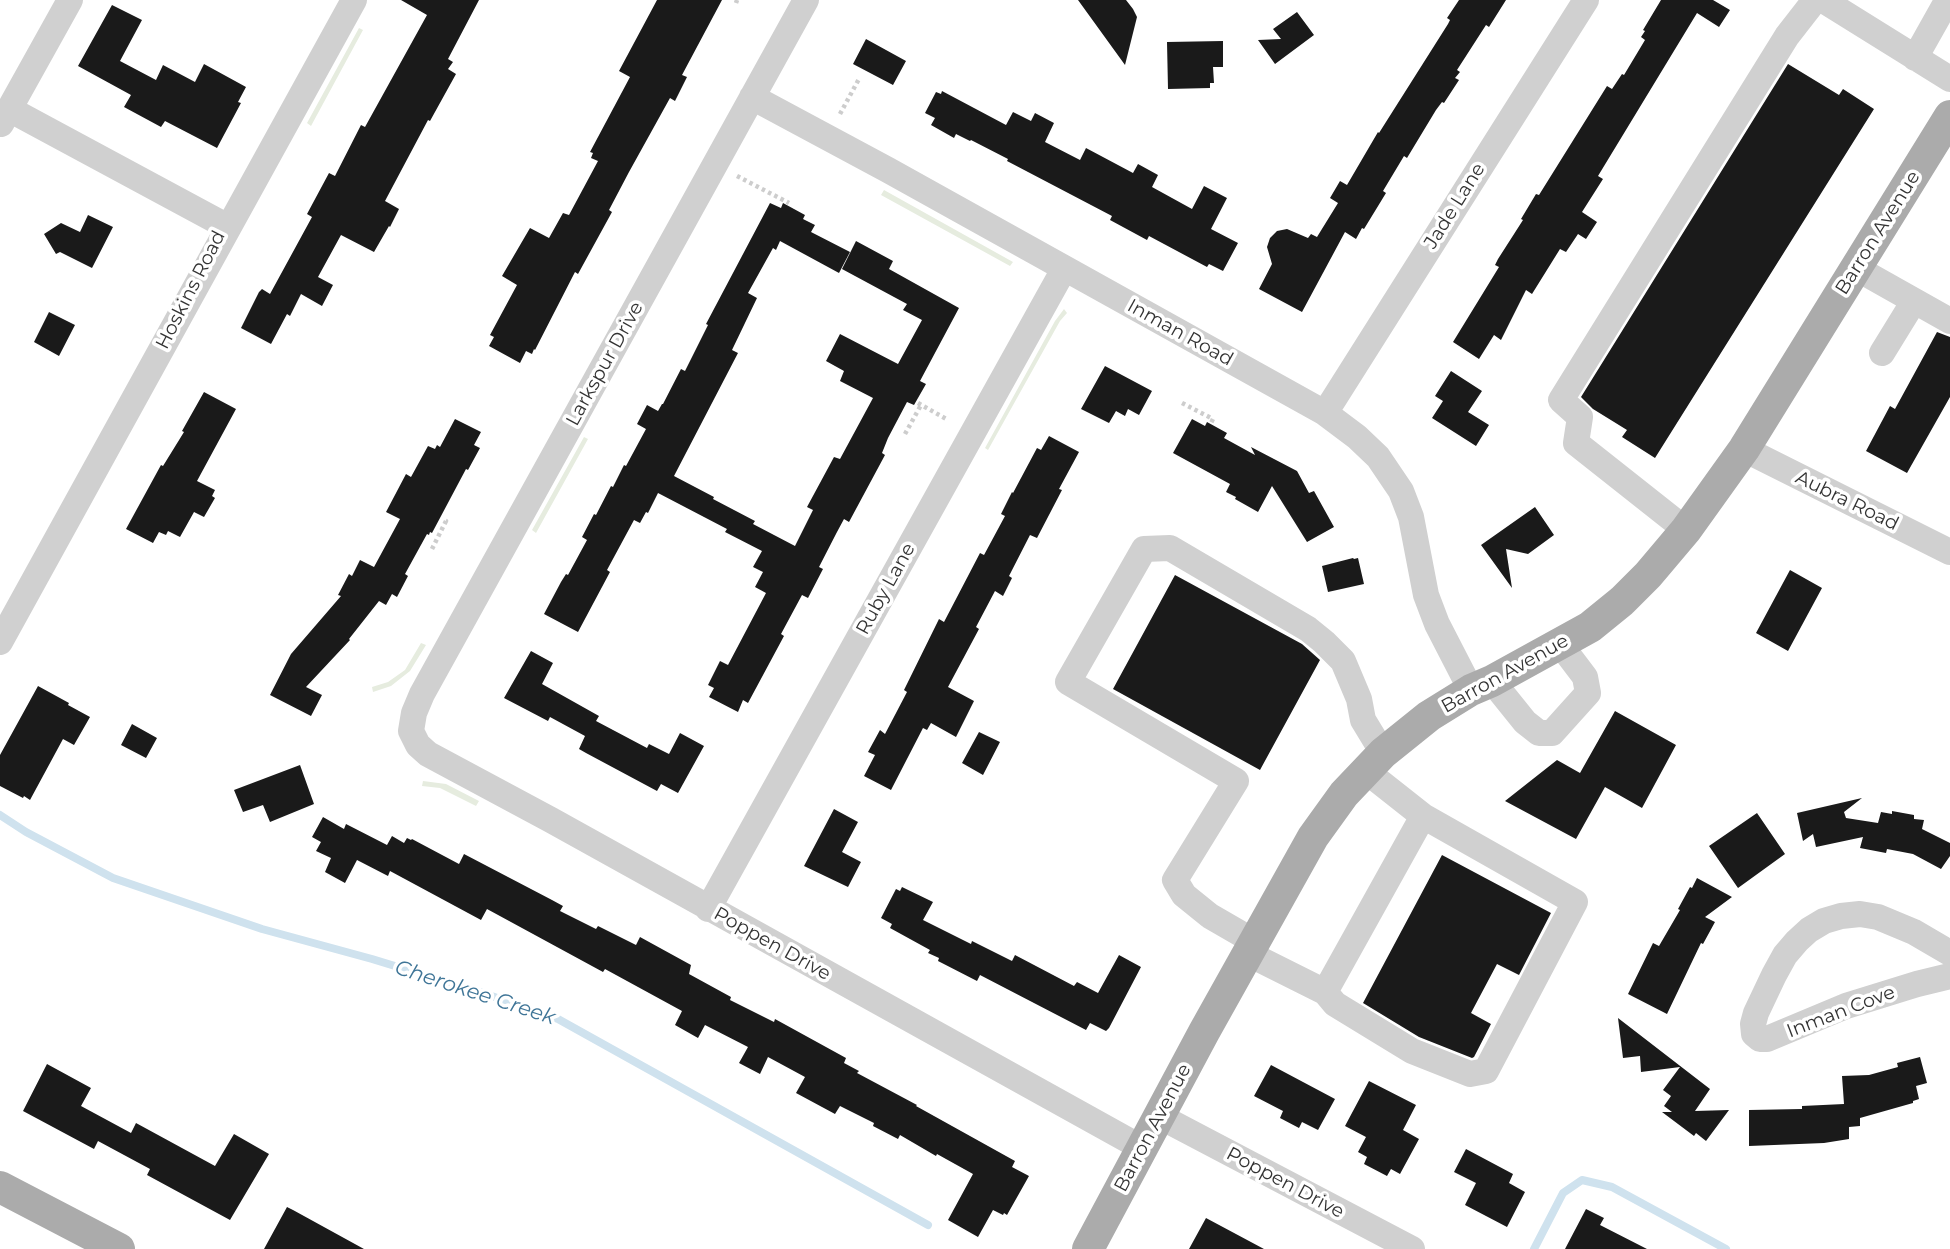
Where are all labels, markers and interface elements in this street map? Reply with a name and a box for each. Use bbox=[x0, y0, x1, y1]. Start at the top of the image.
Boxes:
street label: Jade Lane bbox=[1420, 159, 1490, 253]
street label: Barron Avenue bbox=[1831, 167, 1925, 299]
street label: Hoskins Road bbox=[151, 227, 231, 353]
street label: Inman Road bbox=[1123, 295, 1237, 371]
street label: Larkspur Drive bbox=[562, 298, 648, 430]
street label: Aubra Road bbox=[1792, 466, 1902, 536]
street label: Ruby Lane bbox=[852, 539, 920, 639]
street label: Barron Avenue bbox=[1437, 630, 1573, 718]
street label: Poppen Drive bbox=[710, 902, 834, 986]
water label: Cherokee Creek bbox=[392, 955, 558, 1031]
street label: Inman Cove bbox=[1784, 981, 1898, 1043]
street label: Barron Avenue bbox=[1110, 1060, 1196, 1196]
street label: Poppen Drive bbox=[1222, 1142, 1348, 1224]

